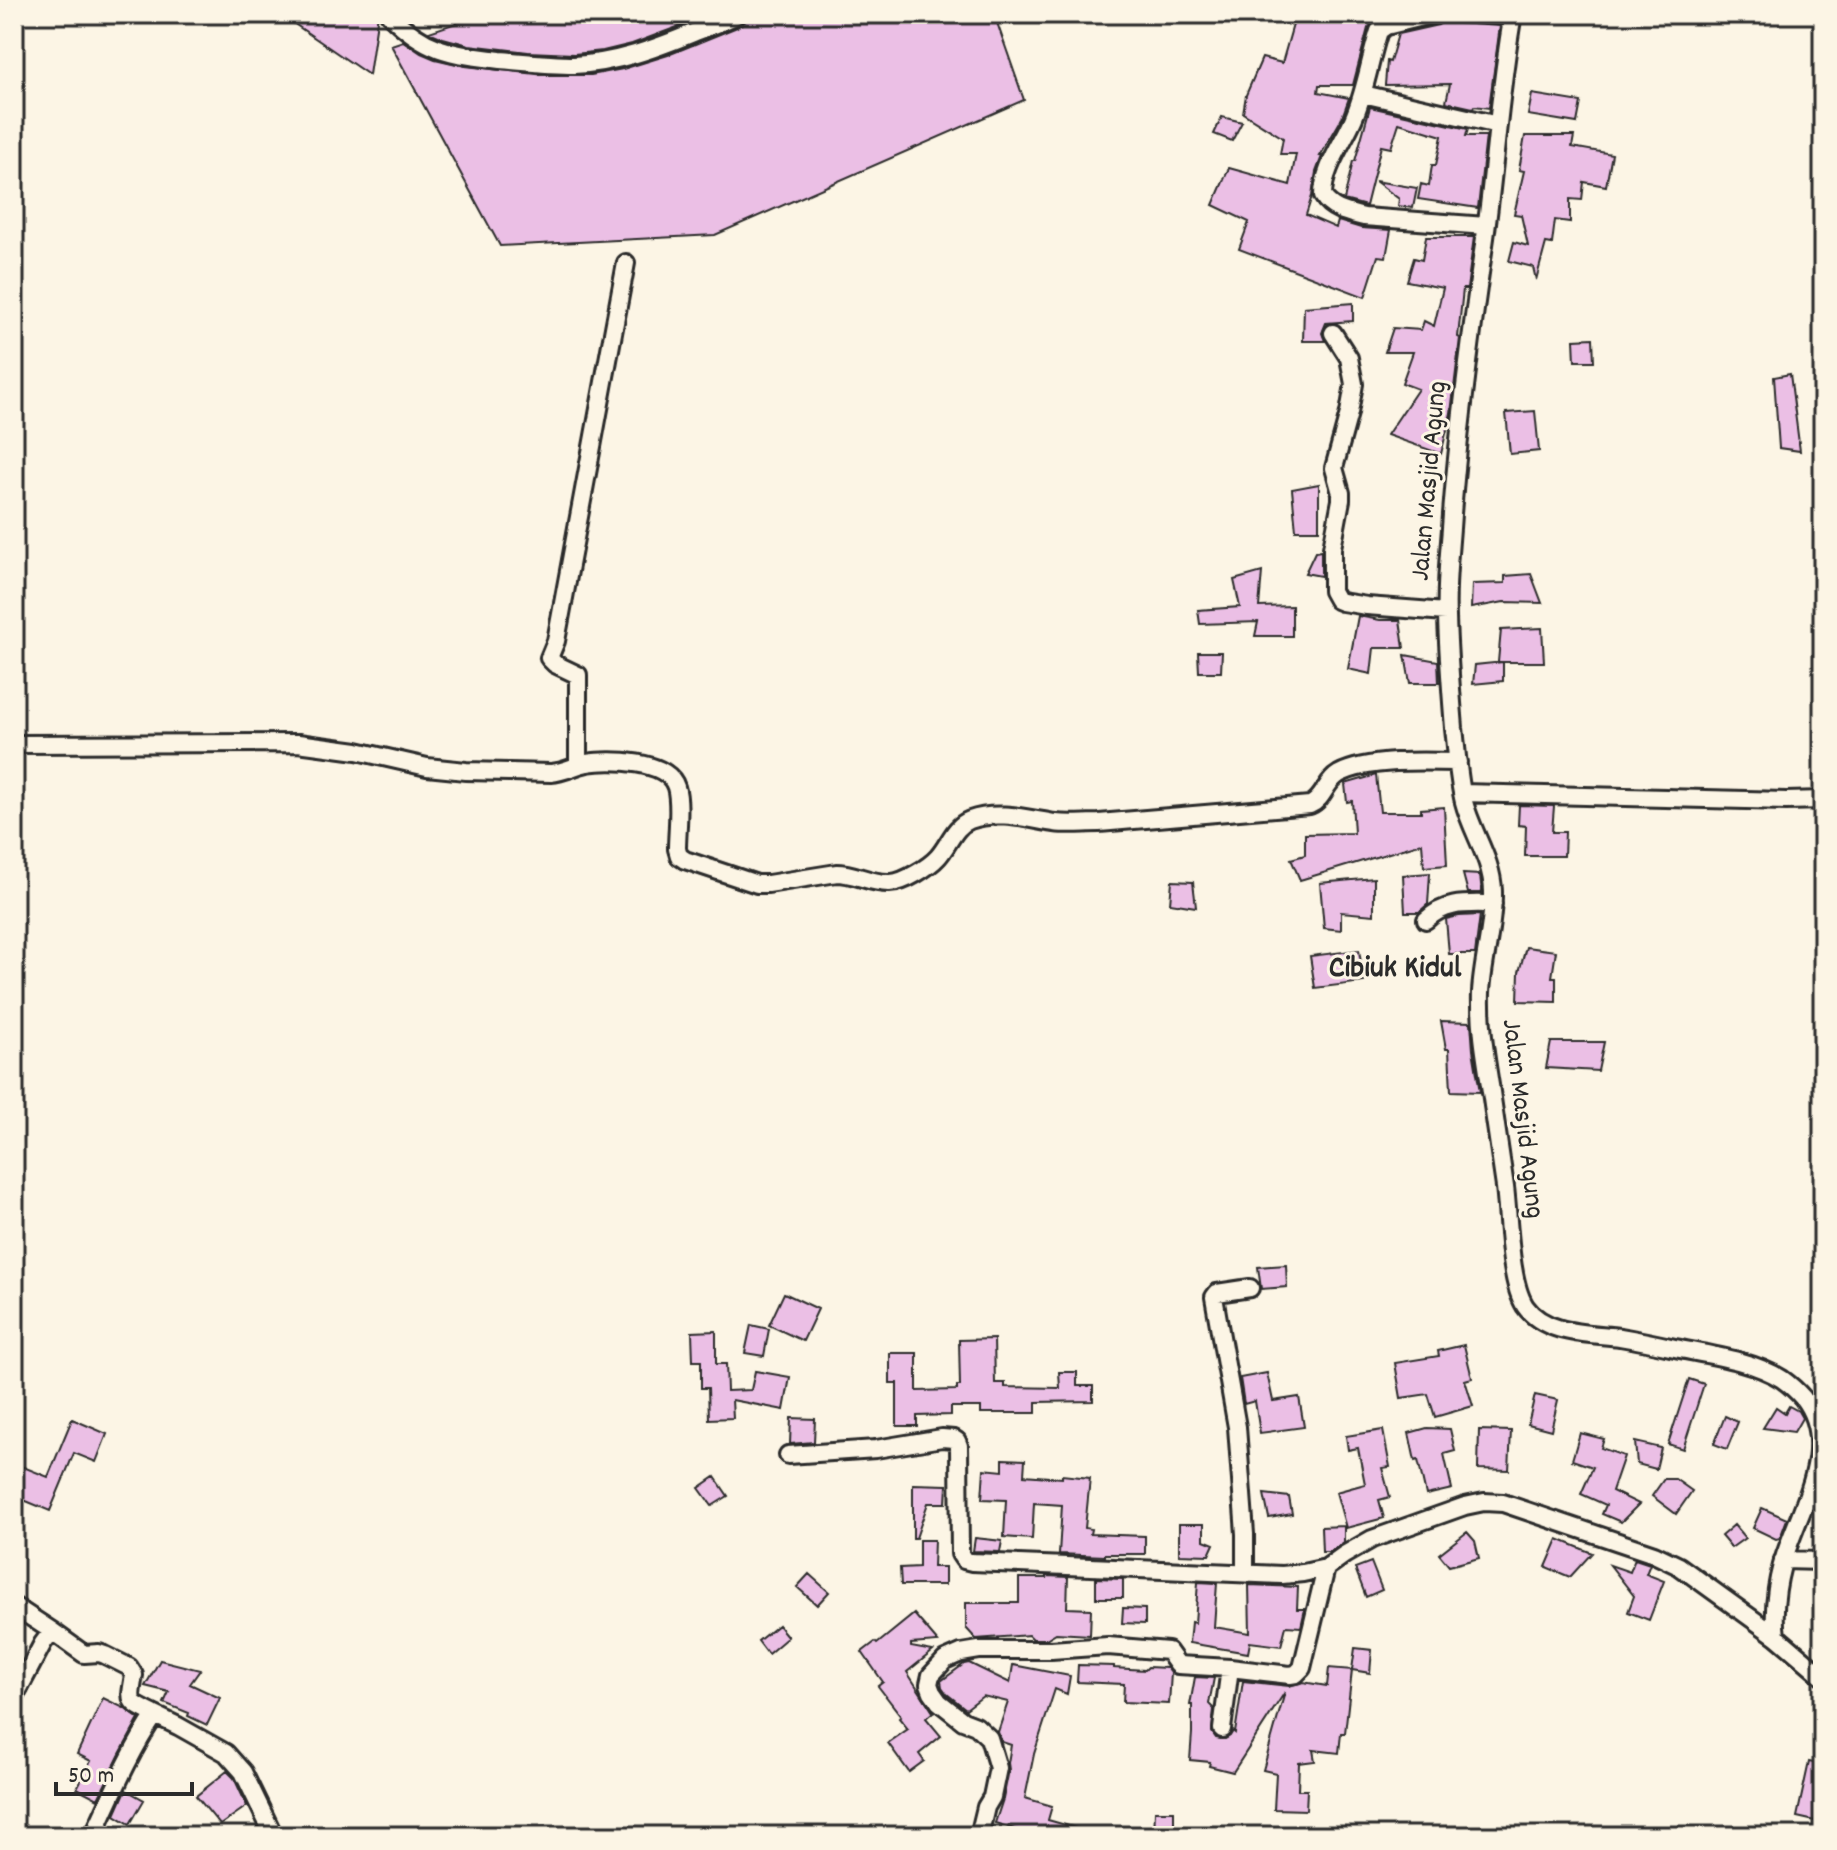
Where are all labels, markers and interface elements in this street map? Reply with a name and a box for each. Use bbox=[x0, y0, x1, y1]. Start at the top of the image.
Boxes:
street label: Jalan Masjid Agung bbox=[1402, 379, 1460, 583]
district label: Cibiuk Kidul bbox=[1329, 947, 1462, 993]
street label: Jalan Masjid Agung bbox=[1489, 1017, 1553, 1221]
scale bar bbox=[56, 1746, 192, 1796]
text: 50 m bbox=[68, 1760, 114, 1794]

